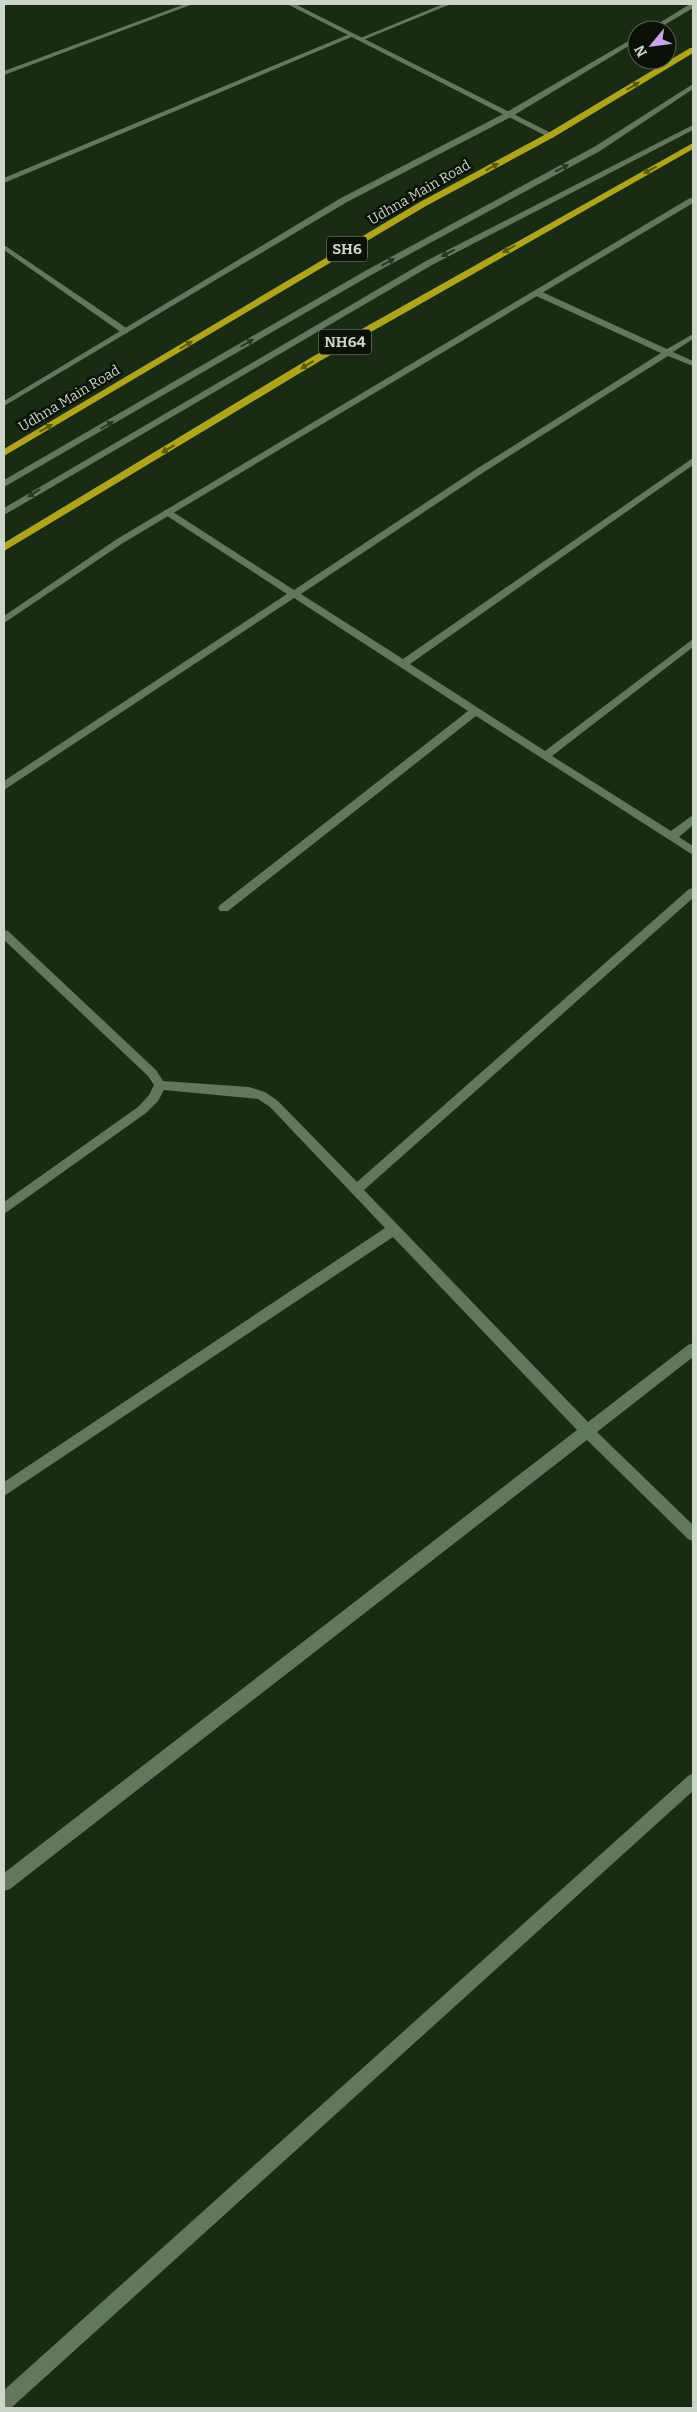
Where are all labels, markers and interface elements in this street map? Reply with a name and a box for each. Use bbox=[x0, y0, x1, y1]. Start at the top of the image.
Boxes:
north arrow bbox=[627, 20, 677, 70]
text: N bbox=[631, 42, 651, 60]
one-way arrow bbox=[627, 81, 640, 90]
street label: Udhna Main Road bbox=[365, 156, 473, 229]
one-way arrow bbox=[486, 162, 499, 171]
one-way arrow bbox=[554, 164, 569, 172]
one-way arrow bbox=[643, 166, 658, 174]
road number: SH6 bbox=[327, 236, 367, 262]
one-way arrow bbox=[501, 245, 516, 253]
one-way arrow bbox=[440, 249, 455, 257]
one-way arrow bbox=[381, 258, 395, 266]
road number: NH64 bbox=[319, 330, 371, 354]
one-way arrow bbox=[241, 339, 254, 348]
one-way arrow bbox=[179, 341, 192, 350]
one-way arrow bbox=[300, 360, 313, 369]
street label: Udhna Main Road bbox=[15, 361, 123, 435]
one-way arrow bbox=[100, 420, 113, 429]
one-way arrow bbox=[38, 424, 53, 432]
one-way arrow bbox=[161, 444, 174, 453]
one-way arrow bbox=[28, 488, 41, 497]

